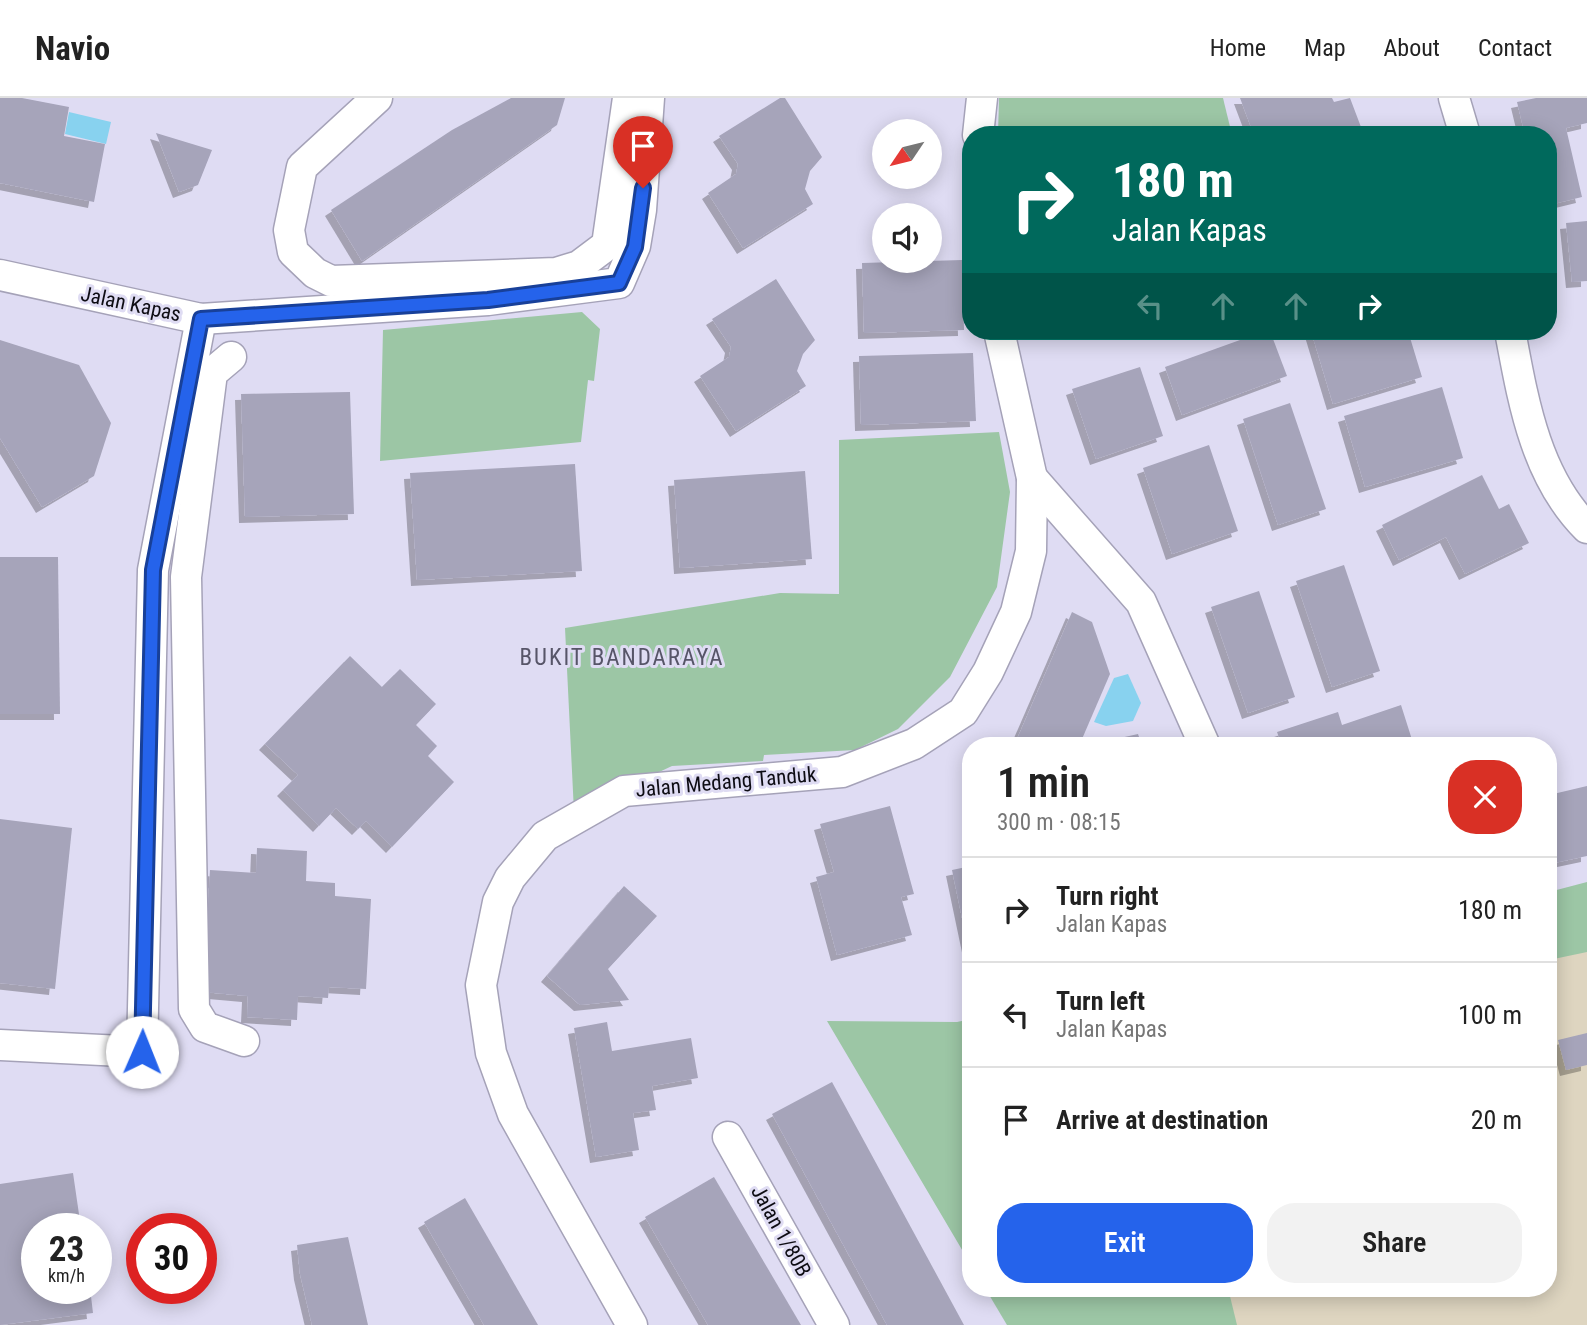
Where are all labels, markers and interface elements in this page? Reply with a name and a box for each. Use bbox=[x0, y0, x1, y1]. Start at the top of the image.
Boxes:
text: Navio bbox=[35, 29, 110, 68]
text: Home bbox=[1210, 34, 1266, 62]
text: Map bbox=[1304, 34, 1346, 62]
text: About bbox=[1384, 34, 1440, 62]
text: Contact bbox=[1478, 34, 1552, 62]
pin bbox=[613, 116, 673, 188]
north arrow bbox=[872, 119, 942, 189]
map controls bbox=[872, 119, 942, 273]
icon: arrive bbox=[624, 127, 662, 165]
text: 180 m bbox=[1112, 152, 1234, 209]
icon: right bbox=[997, 154, 1088, 245]
button: sound bbox=[872, 203, 942, 273]
text: Jalan Kapas bbox=[1112, 211, 1267, 249]
street label: Jalan Kapas bbox=[79, 282, 183, 326]
icon: left bbox=[1131, 287, 1169, 325]
icon: ahead bbox=[1204, 287, 1242, 325]
icon: ahead bbox=[1277, 287, 1315, 325]
icon: right bbox=[1350, 287, 1388, 325]
district label: BUKIT BANDARAYA bbox=[519, 644, 725, 671]
text: 1 min bbox=[997, 758, 1090, 807]
button: close bbox=[1448, 760, 1522, 834]
street label: Jalan Medang Tanduk bbox=[635, 762, 818, 802]
text: 300 m · 08:15 bbox=[997, 809, 1121, 836]
text: Turn right bbox=[1056, 881, 1158, 911]
icon: right bbox=[997, 891, 1035, 929]
text: 180 m bbox=[1458, 895, 1522, 925]
text: Jalan Kapas bbox=[1056, 911, 1167, 938]
text: Turn left bbox=[1056, 986, 1145, 1016]
icon: left bbox=[997, 996, 1035, 1034]
text: 100 m bbox=[1458, 1000, 1522, 1030]
position arrow bbox=[105, 1015, 179, 1089]
text: Jalan Kapas bbox=[1056, 1016, 1167, 1043]
icon: arrive bbox=[997, 1101, 1035, 1139]
text: Arrive at destination bbox=[1056, 1105, 1268, 1135]
text: 20 m bbox=[1471, 1105, 1522, 1135]
street label: Jalan 1/80B bbox=[746, 1181, 816, 1281]
button: Exit bbox=[997, 1203, 1253, 1283]
button: Share bbox=[1267, 1203, 1522, 1283]
speed limit sign: 30 bbox=[126, 1213, 217, 1304]
text: 23 bbox=[49, 1229, 84, 1270]
text: km/h bbox=[48, 1265, 85, 1286]

